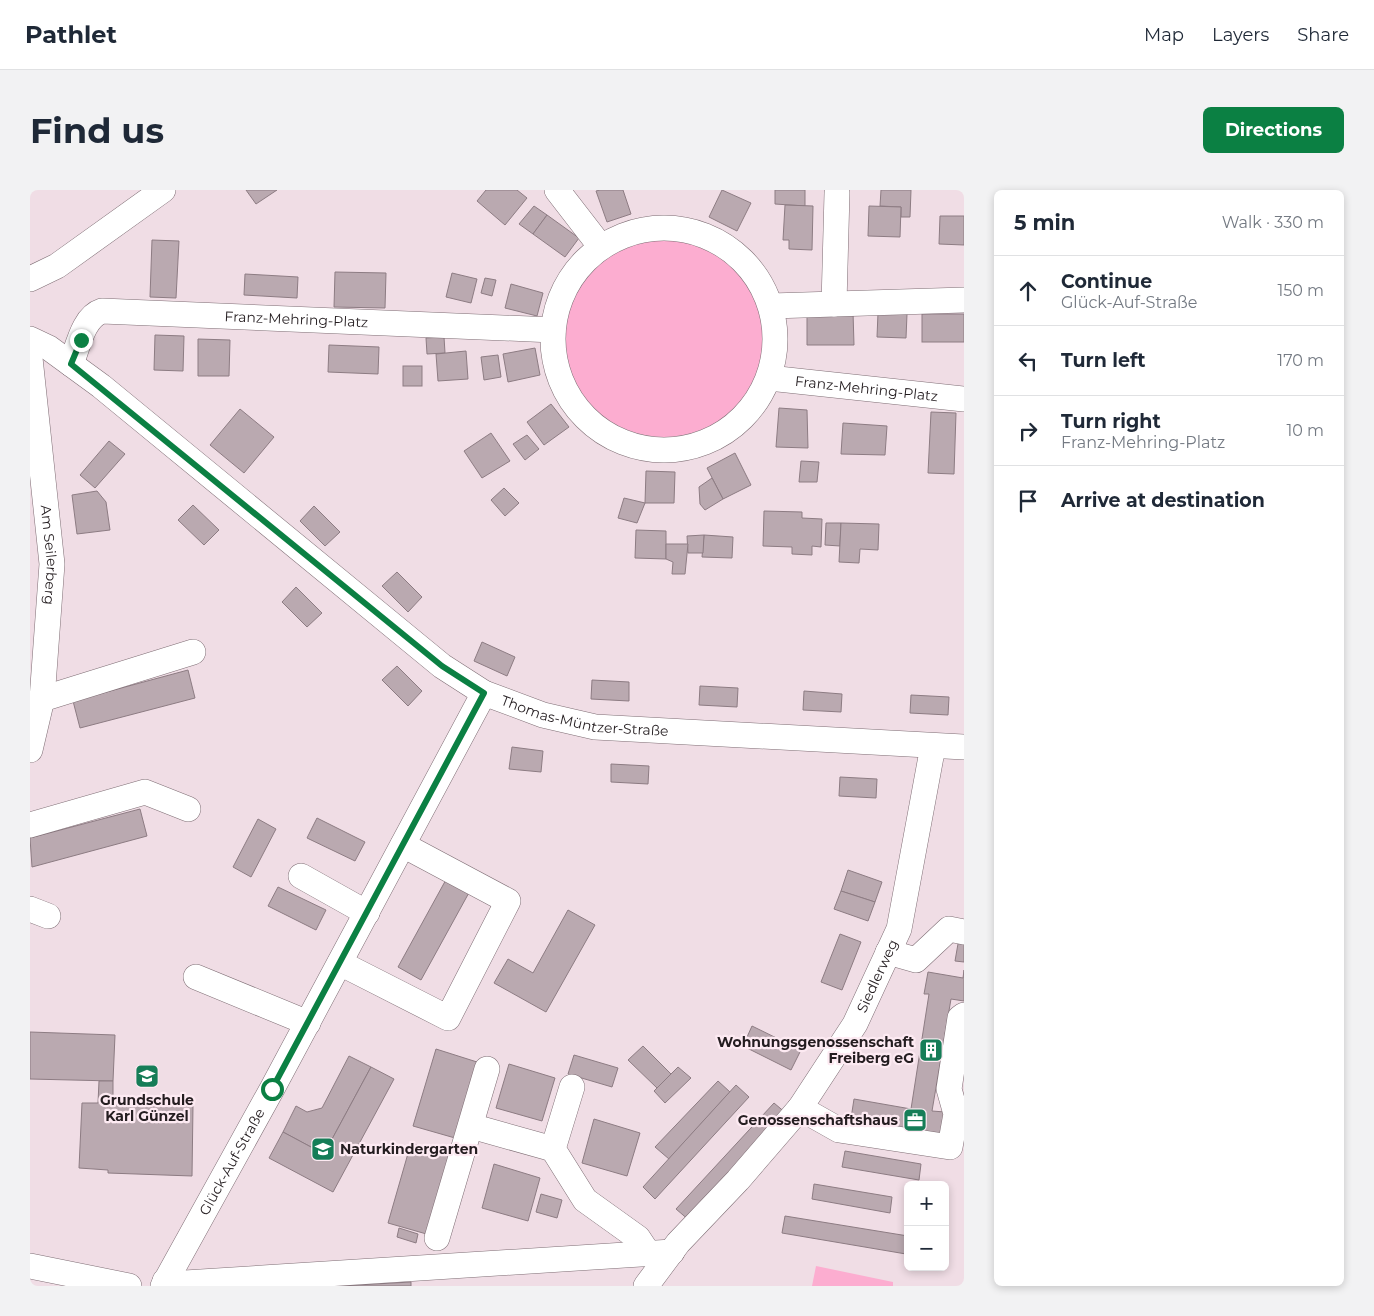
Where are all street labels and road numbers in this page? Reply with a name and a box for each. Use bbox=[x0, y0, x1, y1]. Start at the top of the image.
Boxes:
street label: Franz-Mehring-Platz bbox=[224, 307, 369, 331]
street label: Franz-Mehring-Platz bbox=[794, 372, 939, 405]
street label: Am Seilerberg bbox=[37, 504, 61, 605]
street label: Thomas-Müntzer-Straße bbox=[499, 691, 669, 740]
street label: Siedlerweg bbox=[853, 936, 902, 1015]
street label: Glück-Auf-Straße bbox=[195, 1105, 269, 1218]

